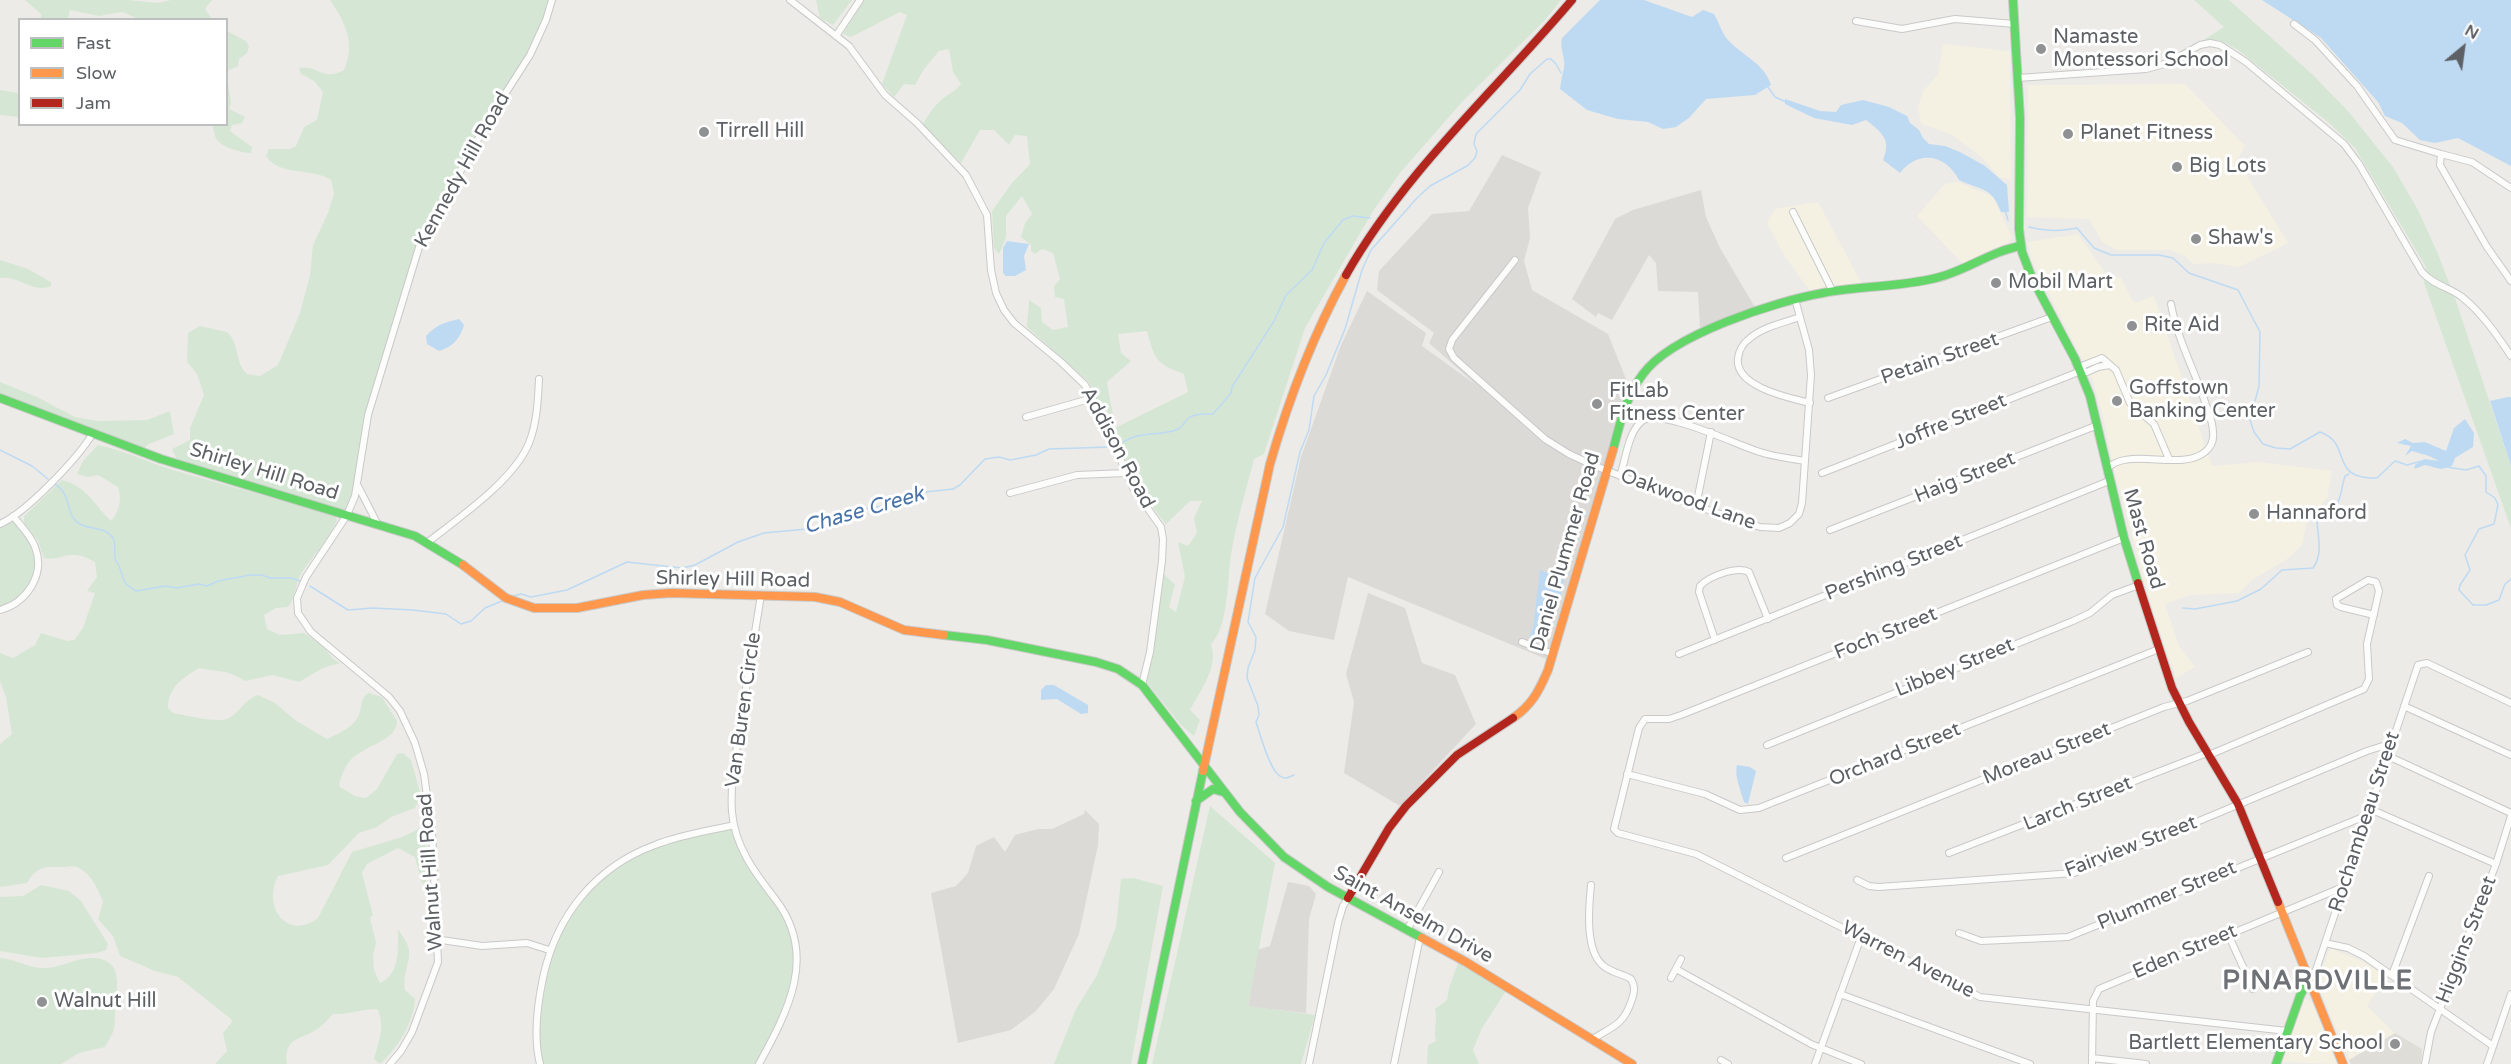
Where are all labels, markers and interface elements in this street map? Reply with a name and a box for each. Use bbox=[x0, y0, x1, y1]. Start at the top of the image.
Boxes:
legend bbox=[18, 18, 228, 126]
north arrow bbox=[2433, 18, 2493, 78]
text: N bbox=[2461, 20, 2482, 44]
place label: Namaste Montessori School bbox=[2053, 26, 2229, 73]
text: Fast bbox=[76, 32, 111, 54]
marker: Namaste Montessori School bbox=[2034, 42, 2048, 56]
text: Slow bbox=[76, 62, 117, 84]
street label: Kennedy Hill Road bbox=[410, 88, 516, 252]
text: Jam bbox=[76, 92, 111, 114]
place label: Tirrell Hill bbox=[716, 120, 804, 144]
place label: Planet Fitness bbox=[2080, 122, 2213, 146]
marker: Tirrell Hill bbox=[697, 125, 711, 139]
marker: Planet Fitness bbox=[2061, 127, 2075, 141]
place label: Big Lots bbox=[2189, 155, 2266, 179]
marker: Big Lots bbox=[2170, 160, 2184, 174]
place label: Shaw's bbox=[2208, 227, 2273, 251]
marker: Shaw's bbox=[2189, 232, 2203, 246]
place label: Mobil Mart bbox=[2008, 271, 2113, 295]
marker: Mobil Mart bbox=[1989, 276, 2003, 290]
place label: Rite Aid bbox=[2144, 314, 2220, 338]
marker: Rite Aid bbox=[2125, 319, 2139, 333]
street label: Petain Street bbox=[1878, 328, 2002, 390]
place label: Goffstown Banking Center bbox=[2129, 377, 2275, 424]
place label: FitLab Fitness Center bbox=[1609, 380, 1745, 427]
street label: Addison Road bbox=[1075, 383, 1159, 513]
street label: Joffre Street bbox=[1892, 389, 2010, 455]
marker: Goffstown Banking Center bbox=[2110, 394, 2124, 408]
marker: FitLab Fitness Center bbox=[1590, 397, 1604, 411]
street label: Shirley Hill Road bbox=[187, 438, 341, 506]
street label: Haig Street bbox=[1911, 447, 2019, 509]
street label: Daniel Plummer Road bbox=[1526, 450, 1606, 654]
street label: Oakwood Lane bbox=[1617, 464, 1759, 536]
water label: Chase Creek bbox=[801, 482, 927, 540]
street label: Mast Road bbox=[2117, 486, 2169, 592]
place label: Hannaford bbox=[2266, 502, 2367, 526]
marker: Hannaford bbox=[2247, 507, 2261, 521]
street label: Pershing Street bbox=[1822, 530, 1966, 606]
street label: Shirley Hill Road bbox=[656, 567, 810, 593]
street label: Foch Street bbox=[1831, 603, 1941, 665]
street label: Van Buren Circle bbox=[721, 631, 767, 789]
street label: Libbey Street bbox=[1892, 633, 2018, 703]
street label: Moreau Street bbox=[1980, 717, 2114, 791]
street label: Orchard Street bbox=[1826, 718, 1964, 792]
street label: Rochambeau Street bbox=[2324, 729, 2406, 915]
street label: Larch Street bbox=[2020, 771, 2136, 837]
street label: Walnut Hill Road bbox=[414, 792, 448, 952]
street label: Fairview Street bbox=[2062, 811, 2200, 883]
street label: Plummer Street bbox=[2094, 856, 2240, 936]
street label: Saint Anselm Drive bbox=[1329, 861, 1497, 969]
street label: Higgins Street bbox=[2432, 873, 2502, 1007]
street label: Warren Avenue bbox=[1838, 916, 1978, 1004]
street label: Eden Street bbox=[2129, 919, 2241, 985]
district label: PINARDVILLE bbox=[2222, 966, 2414, 998]
place label: Walnut Hill bbox=[54, 990, 157, 1014]
marker: Walnut Hill bbox=[35, 995, 49, 1009]
place label: Bartlett Elementary School bbox=[2128, 1032, 2383, 1056]
marker: Bartlett Elementary School bbox=[2388, 1037, 2402, 1051]

